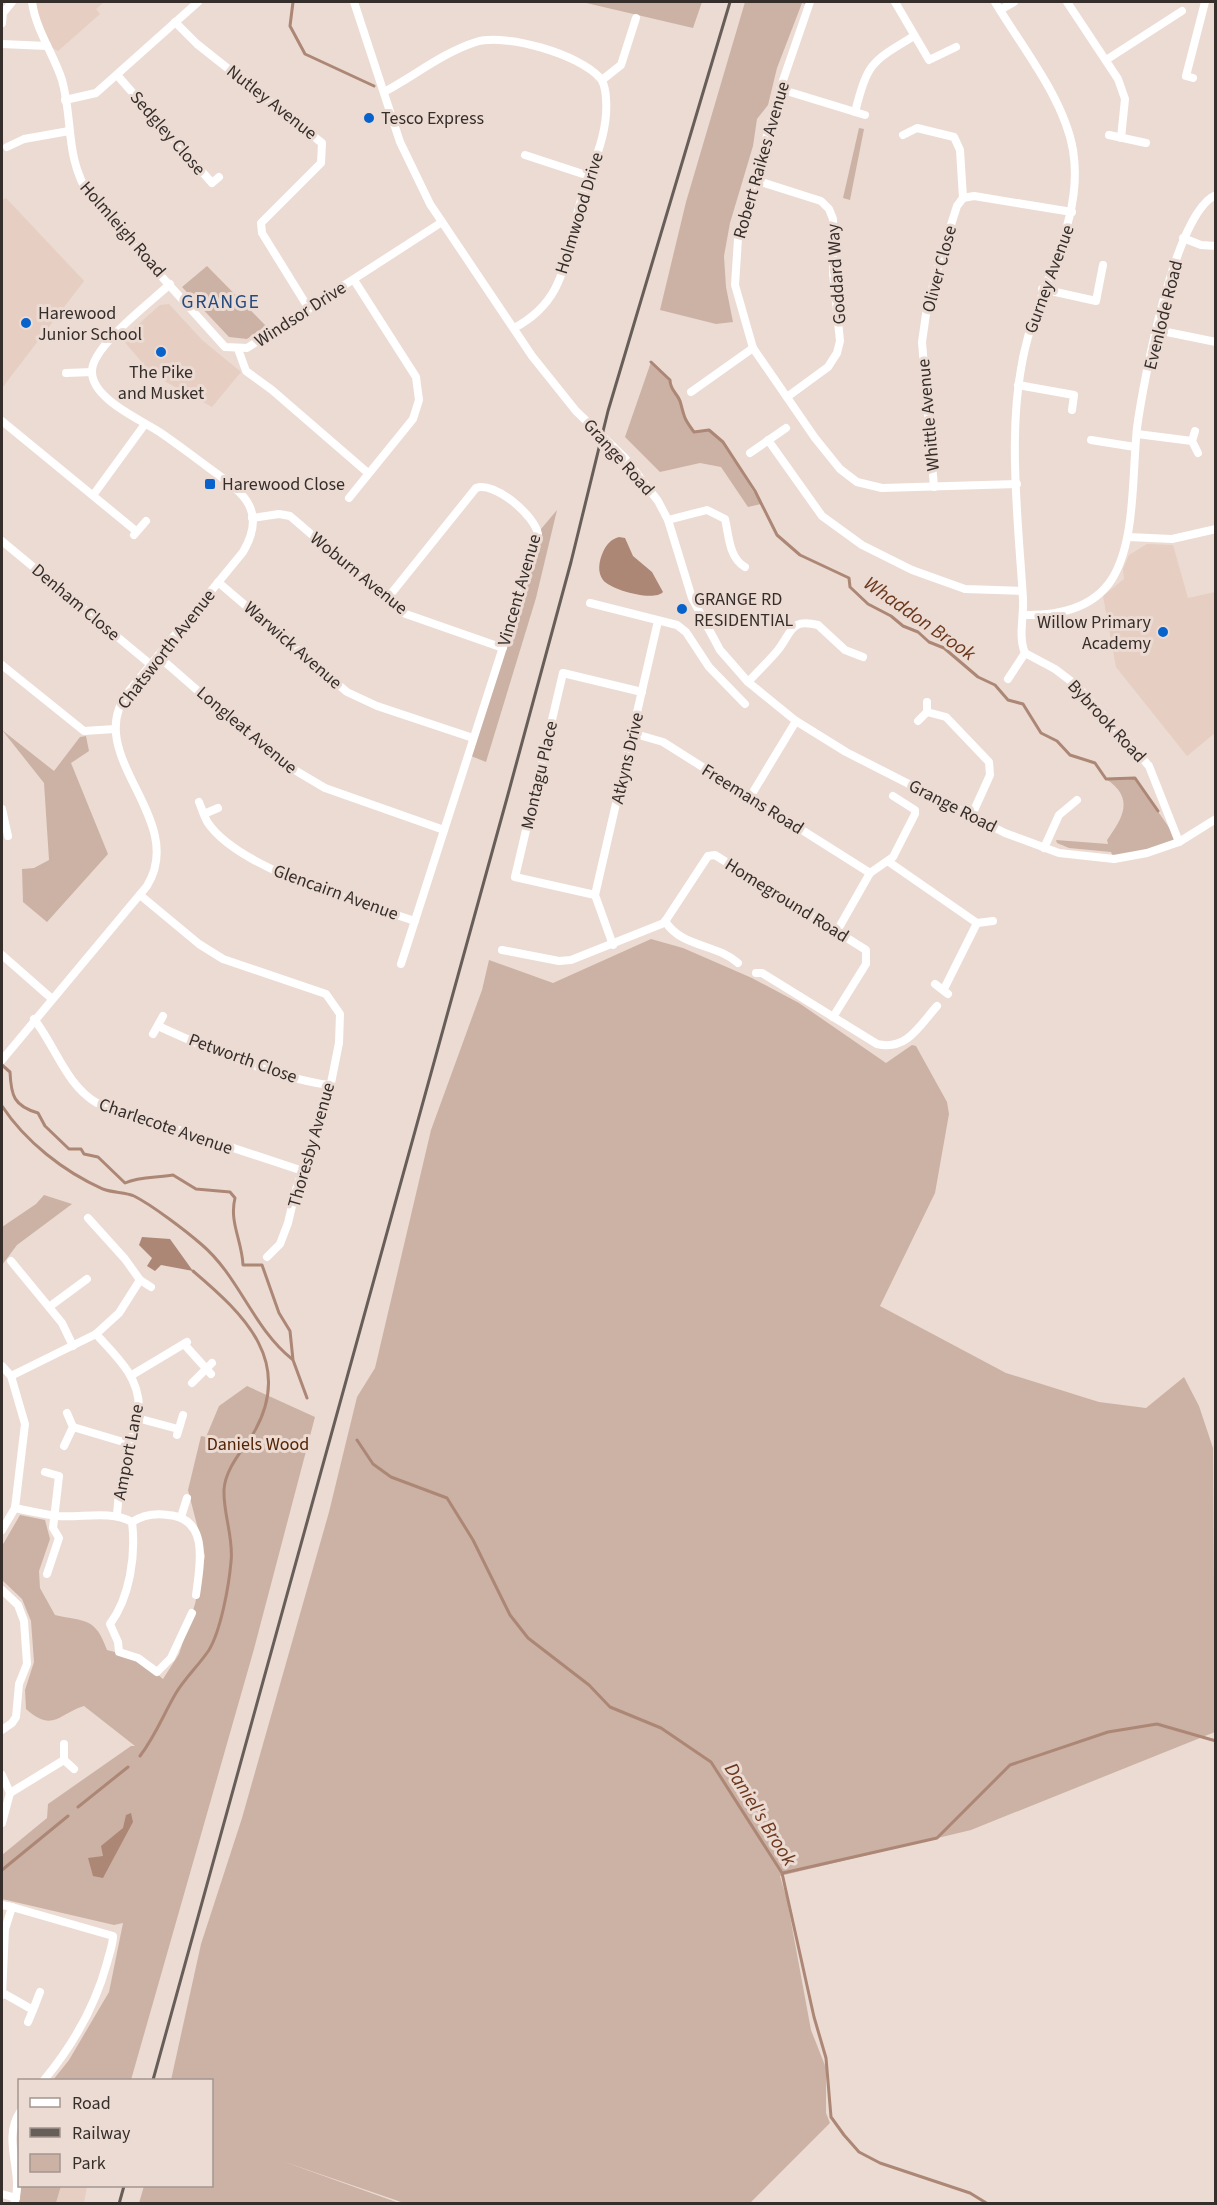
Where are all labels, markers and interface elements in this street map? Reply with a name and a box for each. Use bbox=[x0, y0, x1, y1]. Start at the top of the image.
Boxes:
street label: Nutley Avenue bbox=[221, 59, 322, 146]
street label: Robert Raikes Avenue bbox=[727, 79, 796, 242]
street label: Sedgley Close bbox=[124, 86, 211, 181]
place label: Tesco Express bbox=[381, 106, 484, 131]
marker: Tesco Express bbox=[362, 111, 376, 125]
street label: Holmwood Drive bbox=[549, 149, 610, 277]
street label: Holmleigh Road bbox=[74, 176, 171, 283]
street label: Goddard Way bbox=[820, 222, 852, 325]
street label: Gurney Avenue bbox=[1018, 222, 1081, 337]
street label: Oliver Close bbox=[916, 223, 963, 315]
street label: Evenlode Road bbox=[1138, 258, 1189, 372]
street label: Windsor Drive bbox=[250, 275, 351, 353]
district label: GRANGE bbox=[181, 288, 261, 316]
place label: Harewood Junior School bbox=[38, 301, 142, 347]
marker: Harewood Junior School bbox=[19, 316, 33, 330]
marker: The Pike and Musket bbox=[154, 345, 168, 359]
street label: Whittle Avenue bbox=[911, 358, 946, 472]
place label: The Pike and Musket bbox=[118, 360, 204, 406]
street label: Grange Road bbox=[577, 413, 660, 501]
place label: Harewood Close bbox=[222, 472, 345, 497]
marker: Harewood Close bbox=[203, 477, 217, 491]
street label: Woburn Avenue bbox=[305, 526, 413, 621]
street label: Vincent Avenue bbox=[492, 531, 547, 649]
street label: Denham Close bbox=[26, 558, 125, 647]
water label: Whaddon Brook bbox=[858, 570, 981, 668]
street label: Chatsworth Avenue bbox=[112, 584, 221, 715]
place label: GRANGE RD RESIDENTIAL bbox=[694, 587, 793, 633]
street label: Warwick Avenue bbox=[238, 596, 347, 695]
marker: GRANGE RD RESIDENTIAL bbox=[675, 602, 689, 616]
place label: Willow Primary Academy bbox=[1037, 610, 1152, 656]
marker: Willow Primary Academy bbox=[1156, 625, 1170, 639]
street label: Bybrook Road bbox=[1062, 674, 1152, 768]
street label: Longleat Avenue bbox=[191, 681, 302, 780]
street label: Atkyns Drive bbox=[605, 710, 650, 806]
street label: Montagu Place bbox=[515, 718, 564, 832]
street label: Freemans Road bbox=[697, 758, 809, 841]
street label: Grange Road bbox=[904, 774, 1001, 839]
street label: Homeground Road bbox=[720, 852, 854, 949]
street label: Glencairn Avenue bbox=[270, 858, 402, 927]
street label: Petworth Close bbox=[185, 1027, 301, 1090]
street label: Thoresby Avenue bbox=[282, 1080, 341, 1211]
street label: Charlecote Avenue bbox=[96, 1092, 236, 1161]
street label: Amport Lane bbox=[107, 1402, 150, 1502]
park label: Daniels Wood bbox=[207, 1432, 309, 1457]
water label: Daniel's Brook bbox=[717, 1758, 803, 1872]
legend bbox=[18, 2079, 213, 2187]
text: Road bbox=[72, 2091, 111, 2116]
text: Railway bbox=[72, 2121, 131, 2146]
text: Park bbox=[72, 2151, 106, 2176]

